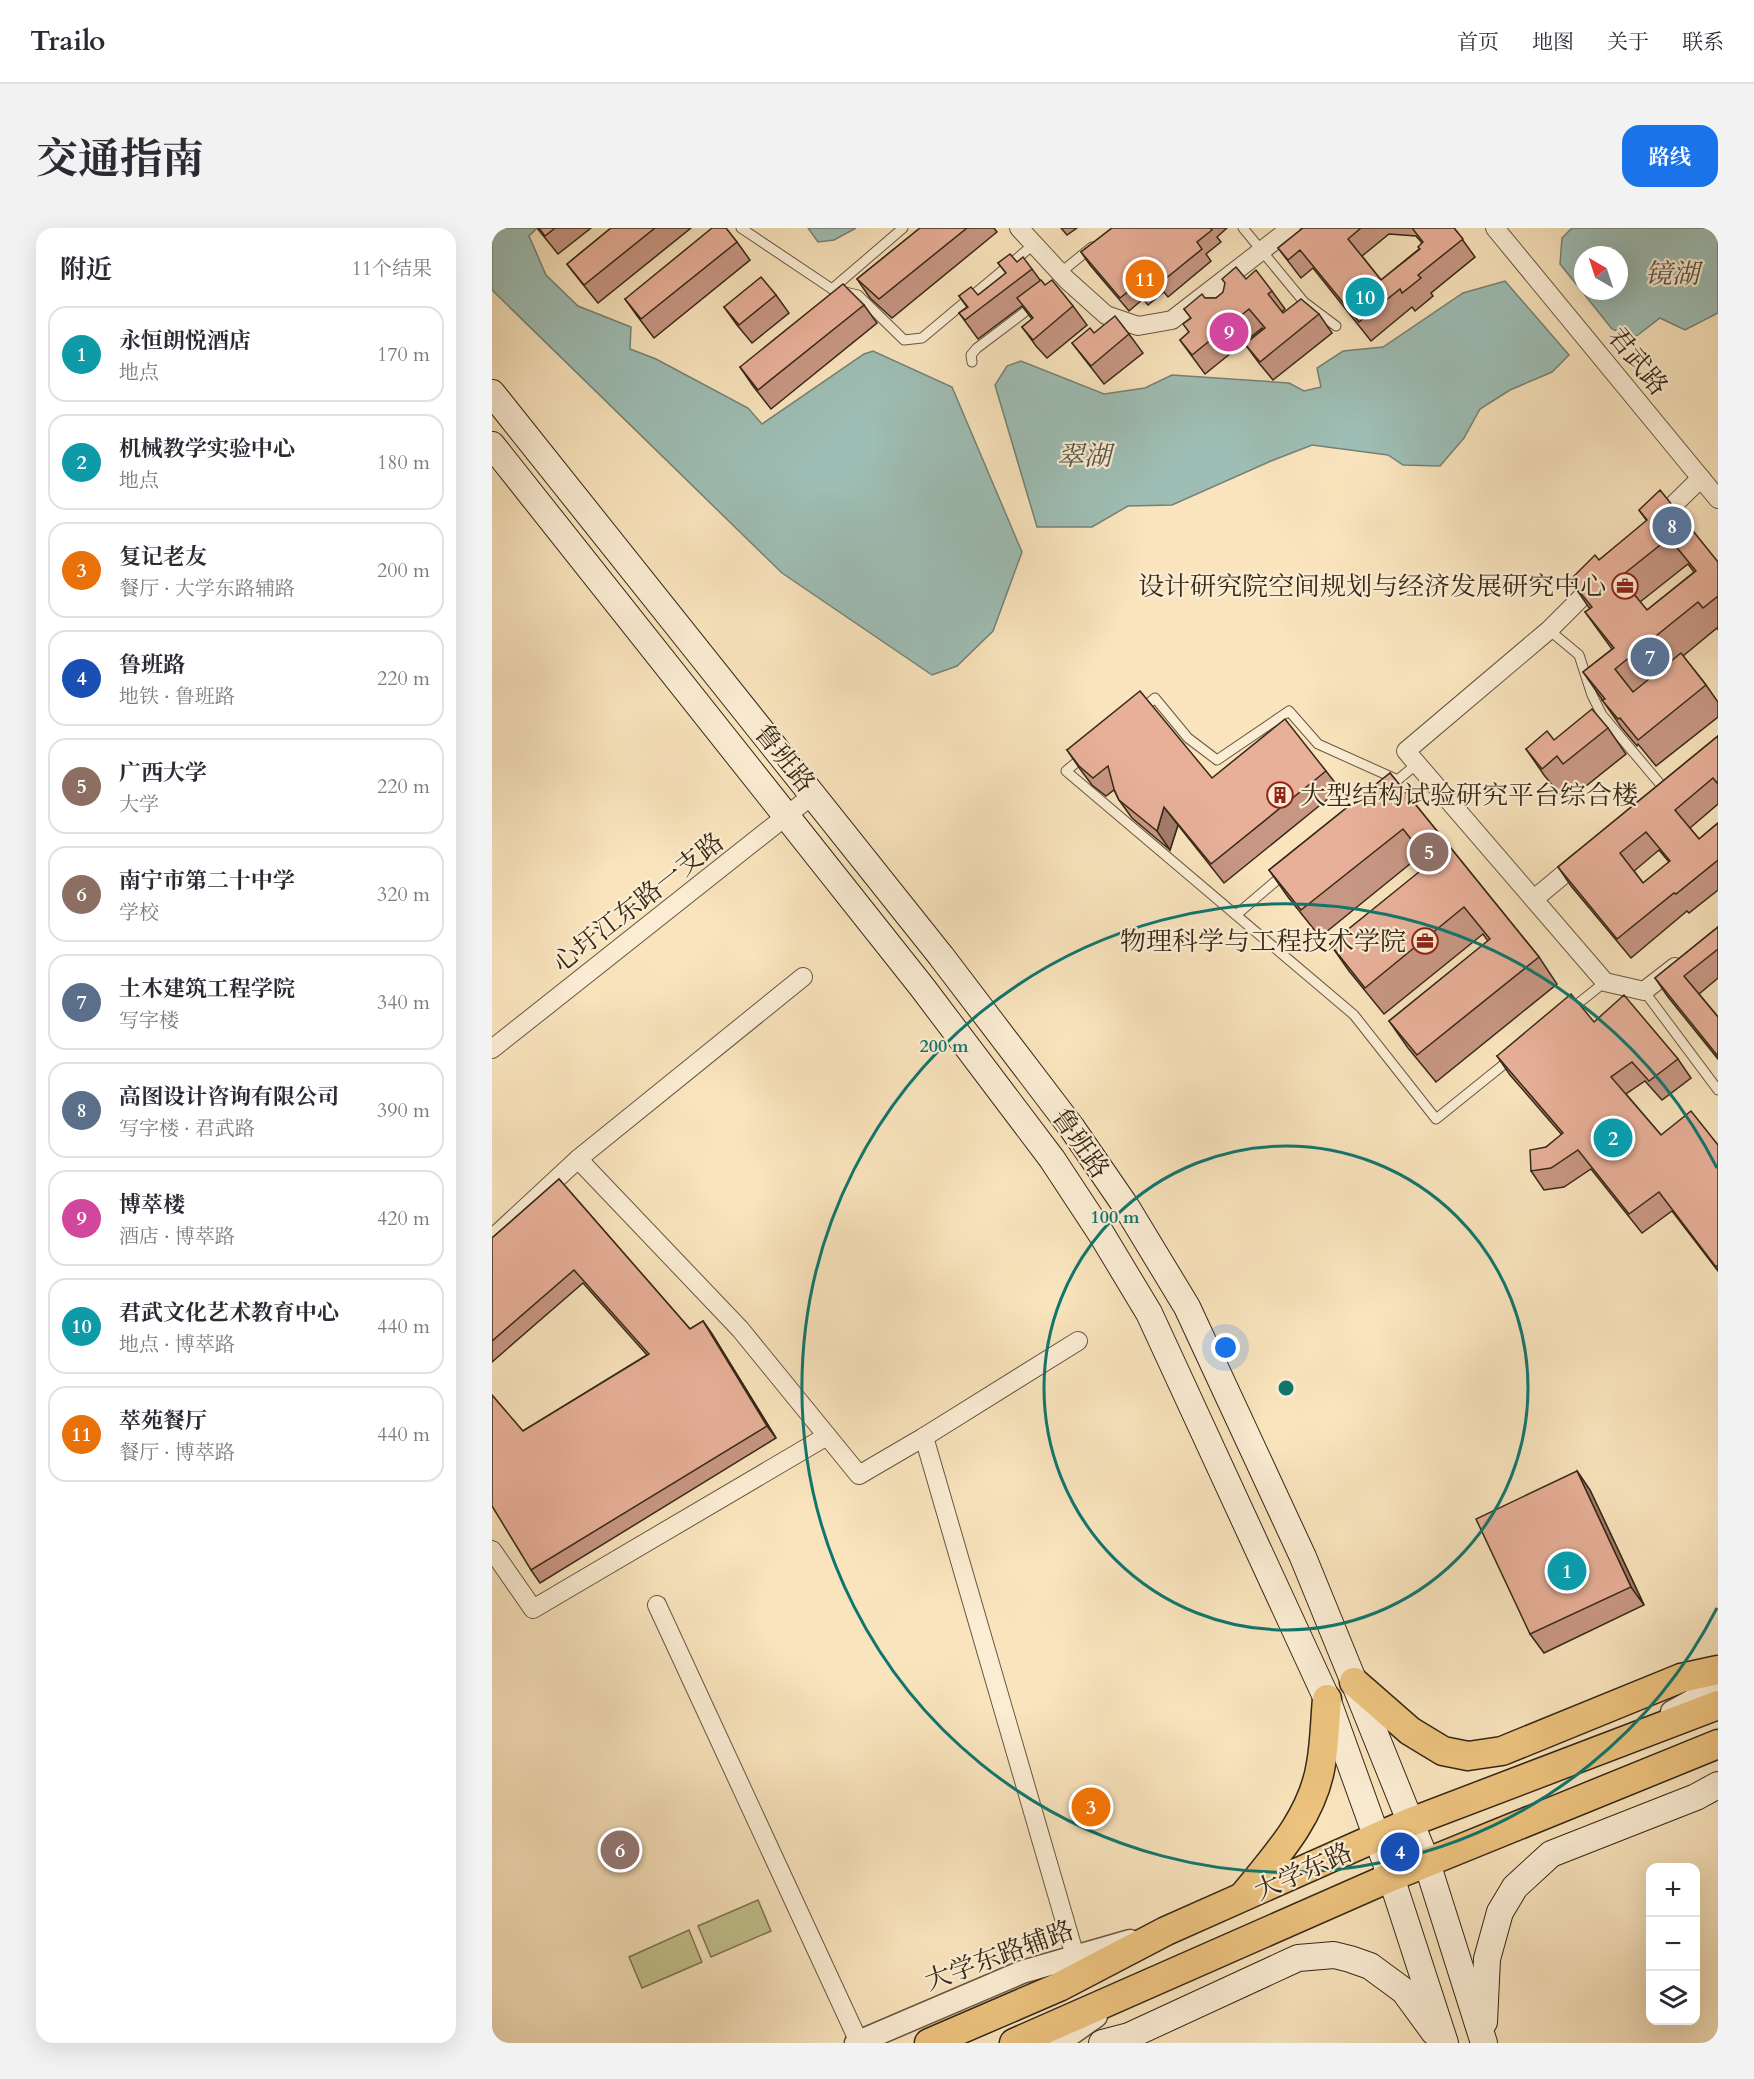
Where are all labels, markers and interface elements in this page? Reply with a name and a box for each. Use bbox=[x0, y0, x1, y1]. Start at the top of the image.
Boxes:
text: Trailo bbox=[30, 22, 105, 60]
text: 首页 bbox=[1457, 28, 1499, 57]
text: 地图 bbox=[1532, 28, 1574, 57]
text: 关于 bbox=[1607, 28, 1649, 57]
text: 联系 bbox=[1682, 28, 1724, 57]
button: 路线 bbox=[1622, 125, 1718, 187]
text: 交通指南 bbox=[36, 131, 204, 188]
north arrow bbox=[1574, 246, 1628, 300]
text: 附近 bbox=[60, 252, 112, 287]
text: 11个结果 bbox=[352, 255, 432, 282]
pin: 11 bbox=[1126, 256, 1164, 302]
water label: 镜湖 bbox=[1645, 256, 1704, 293]
pin: 10 bbox=[1346, 274, 1384, 320]
pin: 9 bbox=[1210, 310, 1248, 354]
street label: 君武路 bbox=[1599, 320, 1676, 403]
text: 永恒朗悦酒店 bbox=[119, 326, 251, 356]
text: 1 bbox=[76, 341, 87, 368]
text: 170 m bbox=[377, 341, 430, 368]
text: 地点 bbox=[119, 359, 159, 386]
text: 机械教学实验中心 bbox=[119, 434, 295, 464]
water label: 翠湖 bbox=[1057, 438, 1116, 475]
text: 2 bbox=[76, 449, 87, 476]
text: 180 m bbox=[377, 449, 430, 476]
text: 地点 bbox=[119, 467, 159, 494]
pin: 8 bbox=[1652, 504, 1692, 548]
text: 复记老友 bbox=[119, 542, 207, 572]
text: 3 bbox=[76, 557, 87, 584]
text: 200 m bbox=[377, 557, 430, 584]
place label: 设计研究院空间规划与经济发展研究中心 bbox=[1138, 569, 1606, 604]
office icon: 设计研究院空间规划与经济发展研究中心 bbox=[1610, 571, 1640, 601]
text: 餐厅 · 大学东路辅路 bbox=[119, 575, 295, 602]
pin: 7 bbox=[1630, 634, 1670, 680]
text: 鲁班路 bbox=[119, 650, 185, 680]
text: 4 bbox=[76, 665, 87, 692]
text: 220 m bbox=[377, 665, 430, 692]
text: 地铁 · 鲁班路 bbox=[119, 683, 235, 710]
street label: 鲁班路 bbox=[746, 717, 823, 800]
text: 广西大学 bbox=[119, 758, 207, 788]
text: 5 bbox=[76, 773, 87, 800]
text: 220 m bbox=[377, 773, 430, 800]
place label: 大型结构试验研究平台综合楼 bbox=[1300, 778, 1638, 813]
building icon: 大型结构试验研究平台综合楼 bbox=[1265, 780, 1295, 810]
text: 大学 bbox=[119, 791, 159, 818]
street label: 心圩江东路一支路 bbox=[546, 825, 731, 980]
pin: 5 bbox=[1410, 830, 1448, 874]
text: 南宁市第二十中学 bbox=[119, 866, 295, 896]
text: 6 bbox=[76, 881, 87, 908]
text: 320 m bbox=[377, 881, 430, 908]
text: 学校 bbox=[119, 899, 159, 926]
place label: 物理科学与工程技术学院 bbox=[1120, 924, 1406, 959]
office icon: 物理科学与工程技术学院 bbox=[1410, 926, 1440, 956]
text: 土木建筑工程学院 bbox=[119, 974, 295, 1004]
text: 7 bbox=[76, 989, 87, 1016]
text: 340 m bbox=[377, 989, 430, 1016]
text: 写字楼 bbox=[119, 1007, 179, 1034]
text: 200 m bbox=[919, 1034, 969, 1059]
text: 高图设计咨询有限公司 bbox=[119, 1082, 339, 1112]
text: 8 bbox=[76, 1097, 87, 1124]
text: 390 m bbox=[377, 1097, 430, 1124]
street label: 鲁班路 bbox=[1044, 1101, 1117, 1185]
text: 写字楼 · 君武路 bbox=[119, 1115, 255, 1142]
pin: 2 bbox=[1594, 1116, 1632, 1160]
text: 博萃楼 bbox=[119, 1190, 185, 1220]
text: 9 bbox=[76, 1205, 87, 1232]
text: 420 m bbox=[377, 1205, 430, 1232]
text: 100 m bbox=[1090, 1205, 1140, 1230]
text: 酒店 · 博萃路 bbox=[119, 1223, 235, 1250]
text: 君武文化艺术教育中心 bbox=[119, 1298, 339, 1328]
text: 10 bbox=[71, 1313, 92, 1340]
text: 440 m bbox=[377, 1313, 430, 1340]
text: 地点 · 博萃路 bbox=[119, 1331, 235, 1358]
your location bbox=[1211, 1333, 1240, 1362]
centre of rings bbox=[1276, 1378, 1296, 1398]
text: 萃苑餐厅 bbox=[119, 1406, 207, 1436]
text: 11 bbox=[71, 1421, 92, 1448]
text: 440 m bbox=[377, 1421, 430, 1448]
text: 餐厅 · 博萃路 bbox=[119, 1439, 235, 1466]
pin: 1 bbox=[1548, 1548, 1586, 1594]
pin: 3 bbox=[1072, 1784, 1110, 1830]
pin: 6 bbox=[600, 1828, 640, 1872]
pin: 4 bbox=[1380, 1830, 1420, 1874]
street label: 大学东路 bbox=[1249, 1834, 1358, 1909]
map controls bbox=[1646, 1863, 1700, 2025]
button: + bbox=[1646, 1863, 1700, 1917]
street label: 大学东路辅路 bbox=[920, 1912, 1078, 1999]
button: − bbox=[1646, 1917, 1700, 1971]
button: layers bbox=[1646, 1971, 1700, 2025]

